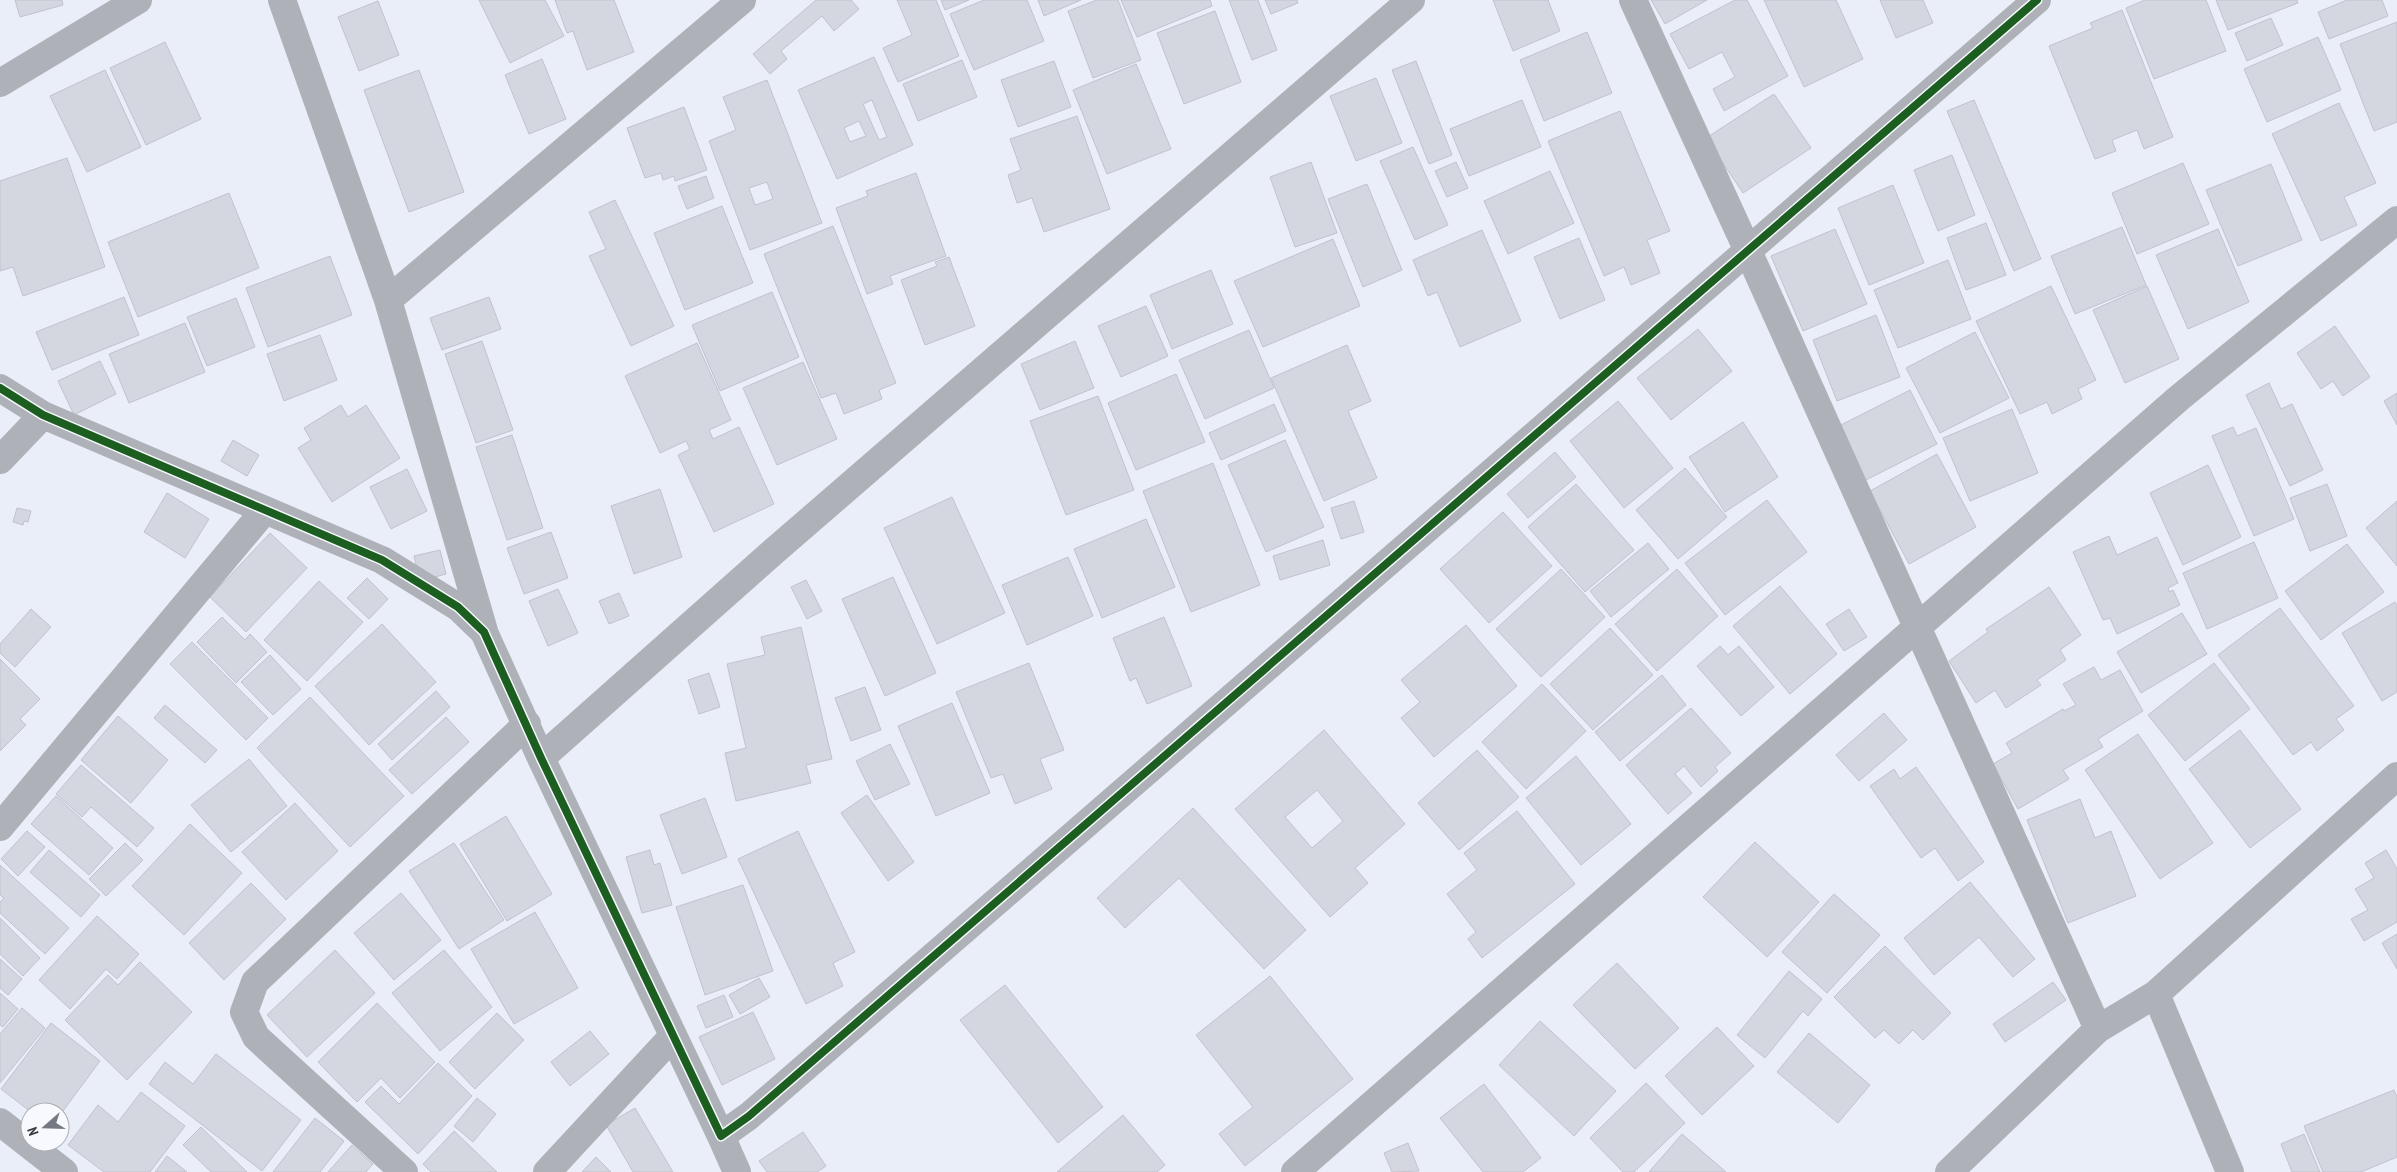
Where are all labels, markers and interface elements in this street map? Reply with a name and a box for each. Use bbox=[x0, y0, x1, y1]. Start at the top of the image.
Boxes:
north arrow bbox=[20, 1102, 70, 1152]
text: N bbox=[23, 1125, 43, 1138]

